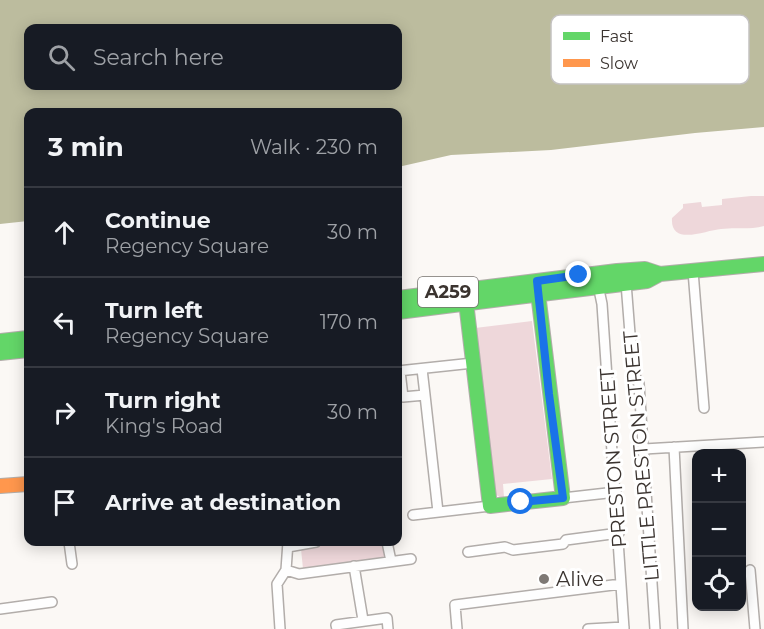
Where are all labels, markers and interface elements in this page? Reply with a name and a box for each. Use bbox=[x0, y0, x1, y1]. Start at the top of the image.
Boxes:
legend bbox=[551, 15, 749, 84]
search box bbox=[24, 24, 402, 90]
text: Fast bbox=[600, 27, 634, 46]
icon: search bbox=[45, 41, 78, 74]
text: Search here bbox=[93, 44, 224, 71]
text: Slow bbox=[600, 54, 638, 73]
text: 3 min bbox=[48, 131, 124, 163]
text: Walk · 230 m bbox=[250, 135, 378, 159]
text: Continue bbox=[105, 207, 211, 234]
icon: ahead bbox=[48, 216, 81, 249]
text: 30 m bbox=[327, 220, 378, 244]
text: Regency Square bbox=[105, 234, 269, 258]
route end bbox=[565, 261, 591, 287]
road number: A259 bbox=[418, 277, 478, 307]
text: Turn left bbox=[105, 297, 203, 324]
icon: left bbox=[48, 306, 81, 339]
text: 170 m bbox=[320, 310, 378, 334]
text: Regency Square bbox=[105, 324, 269, 348]
street label: LITTLE PRESTON STREET bbox=[618, 329, 664, 582]
street label: PRESTON STREET bbox=[595, 367, 631, 549]
text: Turn right bbox=[105, 387, 220, 414]
icon: right bbox=[48, 396, 81, 429]
text: 30 m bbox=[327, 400, 378, 424]
text: King's Road bbox=[105, 414, 223, 438]
map controls bbox=[692, 449, 746, 611]
button: + bbox=[692, 449, 746, 503]
icon: arrive bbox=[48, 486, 81, 519]
route start bbox=[507, 488, 533, 514]
text: Arrive at destination bbox=[105, 489, 341, 516]
button: − bbox=[692, 503, 746, 557]
button: locate bbox=[692, 557, 746, 611]
place label: Alive bbox=[556, 567, 604, 591]
marker: Alive bbox=[537, 572, 551, 586]

